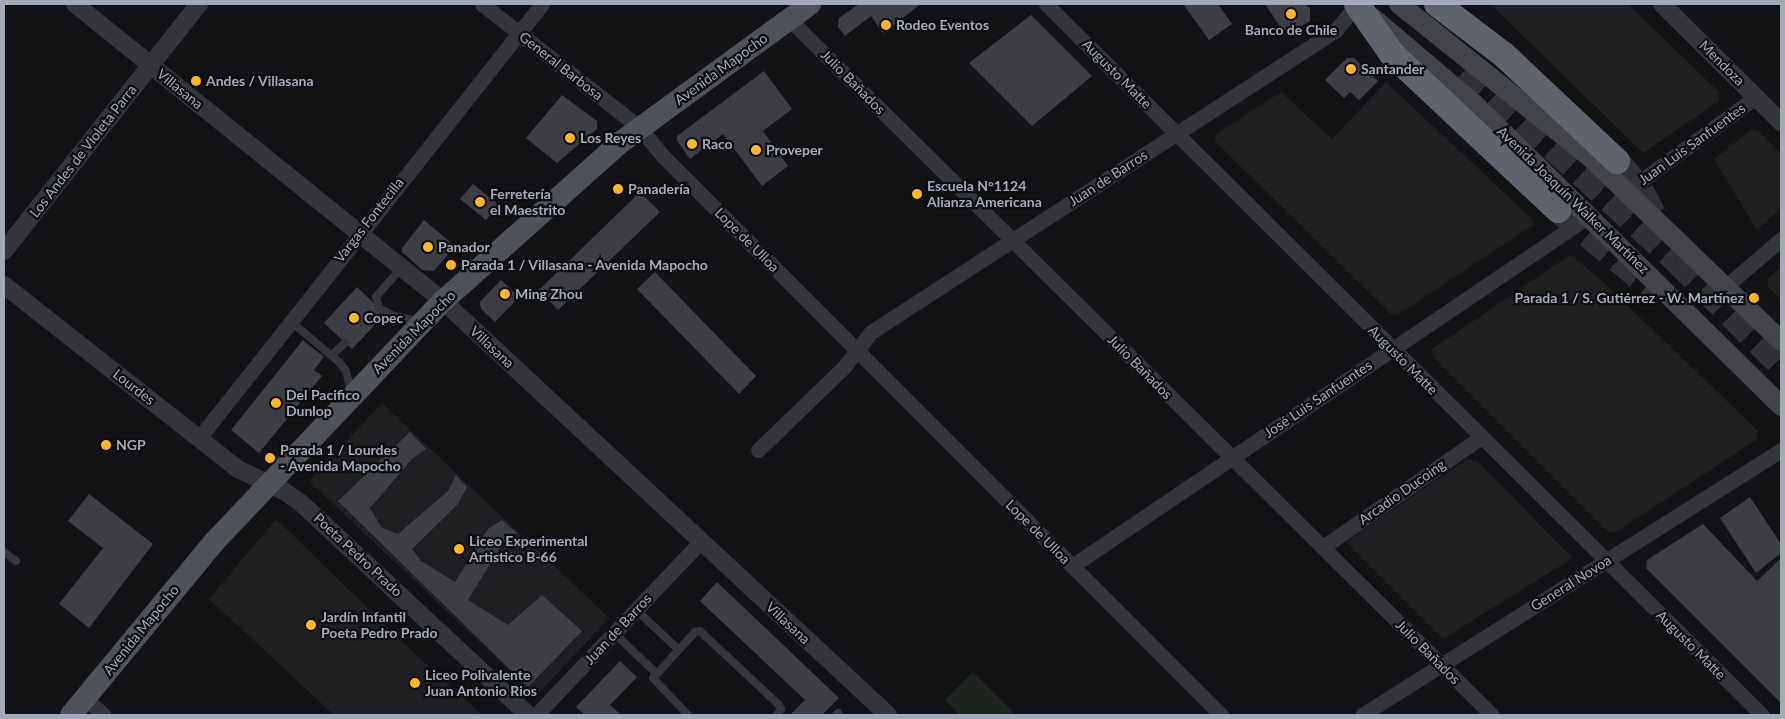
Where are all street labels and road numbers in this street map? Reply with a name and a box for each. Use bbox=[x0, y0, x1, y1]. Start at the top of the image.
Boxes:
street label: General Barbosa bbox=[516, 28, 606, 104]
street label: Avenida Mapocho bbox=[671, 30, 771, 108]
street label: Augusto Matte bbox=[1079, 36, 1155, 112]
street label: Mendoza bbox=[1696, 37, 1748, 89]
street label: Julio Bañados bbox=[817, 46, 889, 118]
street label: Villasana bbox=[154, 65, 206, 113]
street label: Los Andes de Violeta Parra bbox=[26, 81, 140, 221]
street label: Juan Luis Sanfuentes bbox=[1635, 100, 1749, 188]
street label: Avenida Joaquín Walker Martínez bbox=[1493, 123, 1653, 277]
street label: Juan de Barros bbox=[1065, 146, 1151, 210]
street label: Vargas Fontecilla bbox=[331, 174, 407, 266]
street label: Lope de Ulloa bbox=[711, 204, 783, 276]
street label: Avenida Mapocho bbox=[369, 287, 459, 377]
street label: Villasana bbox=[466, 322, 518, 372]
street label: Augusto Matte bbox=[1365, 322, 1441, 398]
street label: Julio Bañados bbox=[1104, 331, 1176, 403]
street label: José Luis Sanfuentes bbox=[1261, 357, 1375, 441]
street label: Lourdes bbox=[110, 365, 158, 409]
street label: Arcadio Ducoing bbox=[1355, 456, 1449, 528]
street label: Lope de Ulloa bbox=[1002, 496, 1074, 568]
street label: Poeta Pedro Prado bbox=[310, 510, 406, 600]
street label: General Novoa bbox=[1528, 552, 1614, 614]
street label: Avenida Mapocho bbox=[100, 582, 182, 678]
street label: Juan de Barros bbox=[581, 590, 655, 668]
street label: Villasana bbox=[762, 598, 814, 648]
street label: Augusto Matte bbox=[1653, 607, 1729, 683]
street label: Julio Bañados bbox=[1392, 616, 1464, 688]

